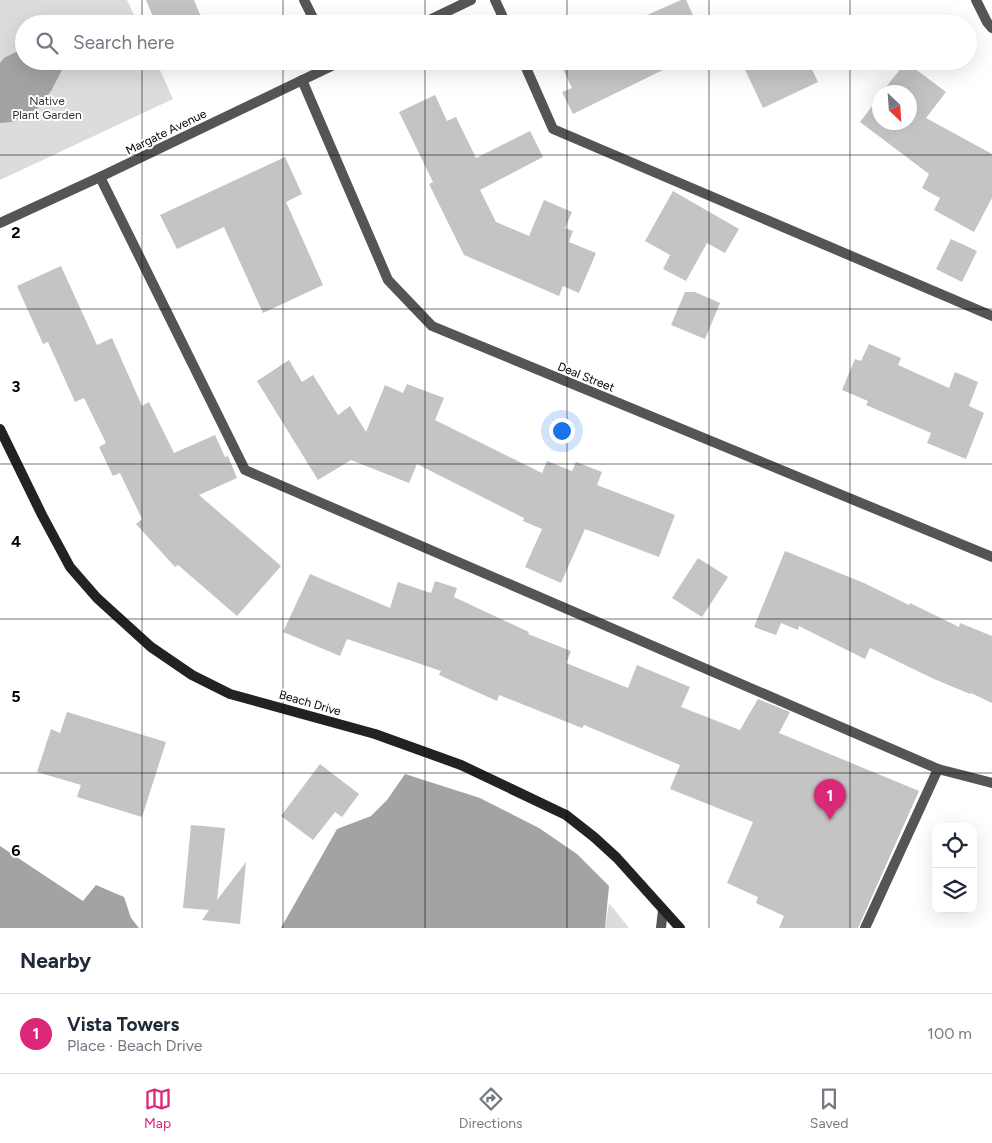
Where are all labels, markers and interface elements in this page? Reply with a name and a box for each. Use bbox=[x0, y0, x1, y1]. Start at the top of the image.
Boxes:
search box bbox=[15, 15, 977, 70]
icon: search bbox=[33, 29, 61, 57]
text: Search here bbox=[73, 31, 175, 54]
north arrow bbox=[872, 85, 917, 130]
park label: Native Plant Garden bbox=[12, 94, 82, 122]
street label: Margate Avenue bbox=[123, 106, 209, 158]
text: 2 bbox=[11, 223, 21, 242]
street label: Deal Street bbox=[555, 359, 617, 395]
text: 3 bbox=[12, 377, 21, 396]
your location bbox=[549, 418, 575, 444]
text: 4 bbox=[11, 532, 21, 551]
text: 5 bbox=[11, 687, 21, 706]
street label: Beach Drive bbox=[277, 687, 343, 719]
pin: 1 bbox=[814, 779, 846, 820]
map controls bbox=[932, 823, 977, 913]
button: locate bbox=[932, 823, 977, 868]
text: 6 bbox=[11, 841, 21, 860]
button: layers bbox=[932, 868, 977, 913]
text: Nearby bbox=[20, 948, 91, 973]
text: Vista Towers bbox=[67, 1013, 179, 1036]
text: 1 bbox=[33, 1024, 39, 1043]
text: 100 m bbox=[927, 1024, 972, 1043]
text: Place · Beach Drive bbox=[67, 1036, 203, 1055]
tab: Map bbox=[144, 1085, 172, 1132]
tab: Directions bbox=[459, 1085, 523, 1132]
tab: Saved bbox=[810, 1085, 848, 1132]

